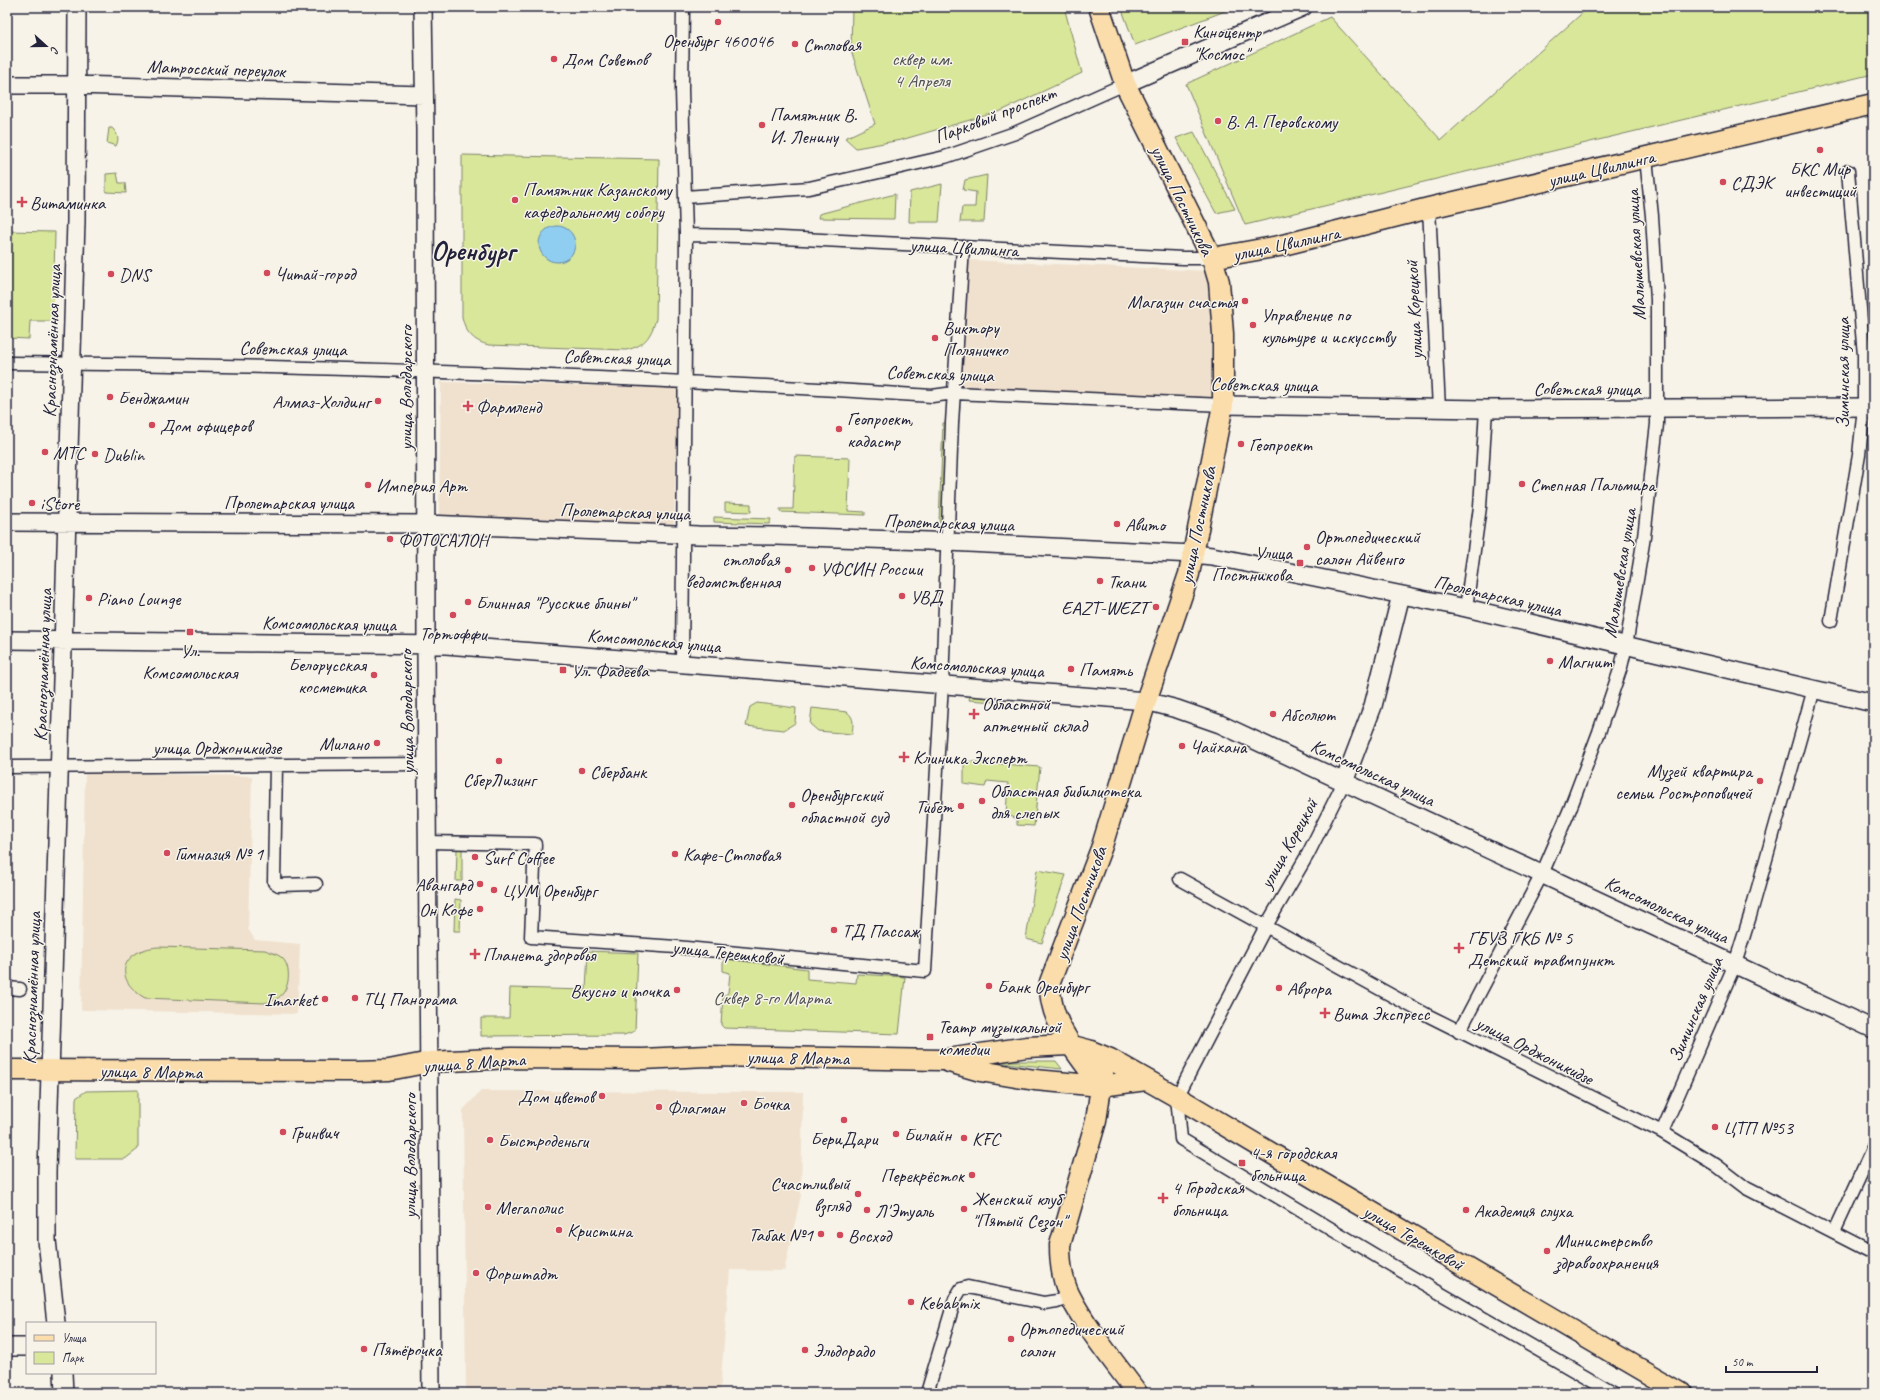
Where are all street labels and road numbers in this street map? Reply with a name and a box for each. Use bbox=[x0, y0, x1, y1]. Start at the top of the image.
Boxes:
street label: Матросский переулок bbox=[146, 55, 287, 83]
street label: Парковый проспект bbox=[931, 80, 1061, 149]
street label: улица Постникова bbox=[1145, 140, 1220, 261]
street label: улица Цвиллинга bbox=[1545, 145, 1659, 193]
street label: Малышевская улица bbox=[1620, 187, 1651, 321]
street label: улица Цвиллинга bbox=[1230, 220, 1344, 267]
street label: улица Цвиллинга bbox=[908, 233, 1021, 263]
street label: улица Корецкой bbox=[1399, 259, 1429, 361]
street label: Краснознамённая улица bbox=[37, 263, 67, 418]
street label: Зиминская улица bbox=[1831, 316, 1855, 429]
street label: улица Володарского bbox=[394, 323, 418, 451]
street label: Советская улица bbox=[239, 336, 348, 362]
street label: Советская улица bbox=[563, 344, 673, 372]
street label: Советская улица bbox=[886, 360, 996, 388]
street label: Советская улица bbox=[1210, 372, 1319, 398]
street label: Советская улица bbox=[1533, 377, 1642, 401]
street label: улица Постникова bbox=[1174, 462, 1223, 587]
street label: Пролетарская улица bbox=[224, 491, 355, 515]
street label: Пролетарская улица bbox=[560, 498, 692, 526]
street label: Малышевская улица bbox=[1598, 505, 1642, 640]
street label: Пролетарская улица bbox=[884, 509, 1016, 537]
street label: Пролетарская улица bbox=[1432, 570, 1565, 623]
street label: Краснознамённая улица bbox=[28, 587, 58, 742]
street label: Комсомольская улица bbox=[262, 611, 397, 637]
street label: Комсомольская улица bbox=[586, 623, 723, 659]
street label: улица Володарского bbox=[394, 647, 420, 776]
street label: Комсомольская улица bbox=[909, 650, 1046, 684]
street label: Комсомольская улица bbox=[1307, 734, 1440, 813]
street label: улица Орджоникидзе bbox=[152, 736, 283, 760]
street label: улица Корецкой bbox=[1254, 793, 1324, 894]
street label: улица Постникова bbox=[1049, 841, 1113, 965]
street label: Комсомольская улица bbox=[1601, 871, 1734, 950]
street label: Краснознамённая улица bbox=[17, 910, 47, 1065]
street label: улица Терешковой bbox=[670, 935, 786, 971]
street label: Зиминская улица bbox=[1663, 952, 1729, 1065]
street label: улица Орджоникидзе bbox=[1471, 1011, 1599, 1092]
street label: улица 8 Марта bbox=[745, 1045, 851, 1071]
street label: улица 8 Марта bbox=[421, 1047, 527, 1079]
street label: улица 8 Марта bbox=[98, 1059, 204, 1085]
street label: улица Володарского bbox=[398, 1091, 422, 1219]
street label: улица Терешковой bbox=[1358, 1199, 1469, 1277]

